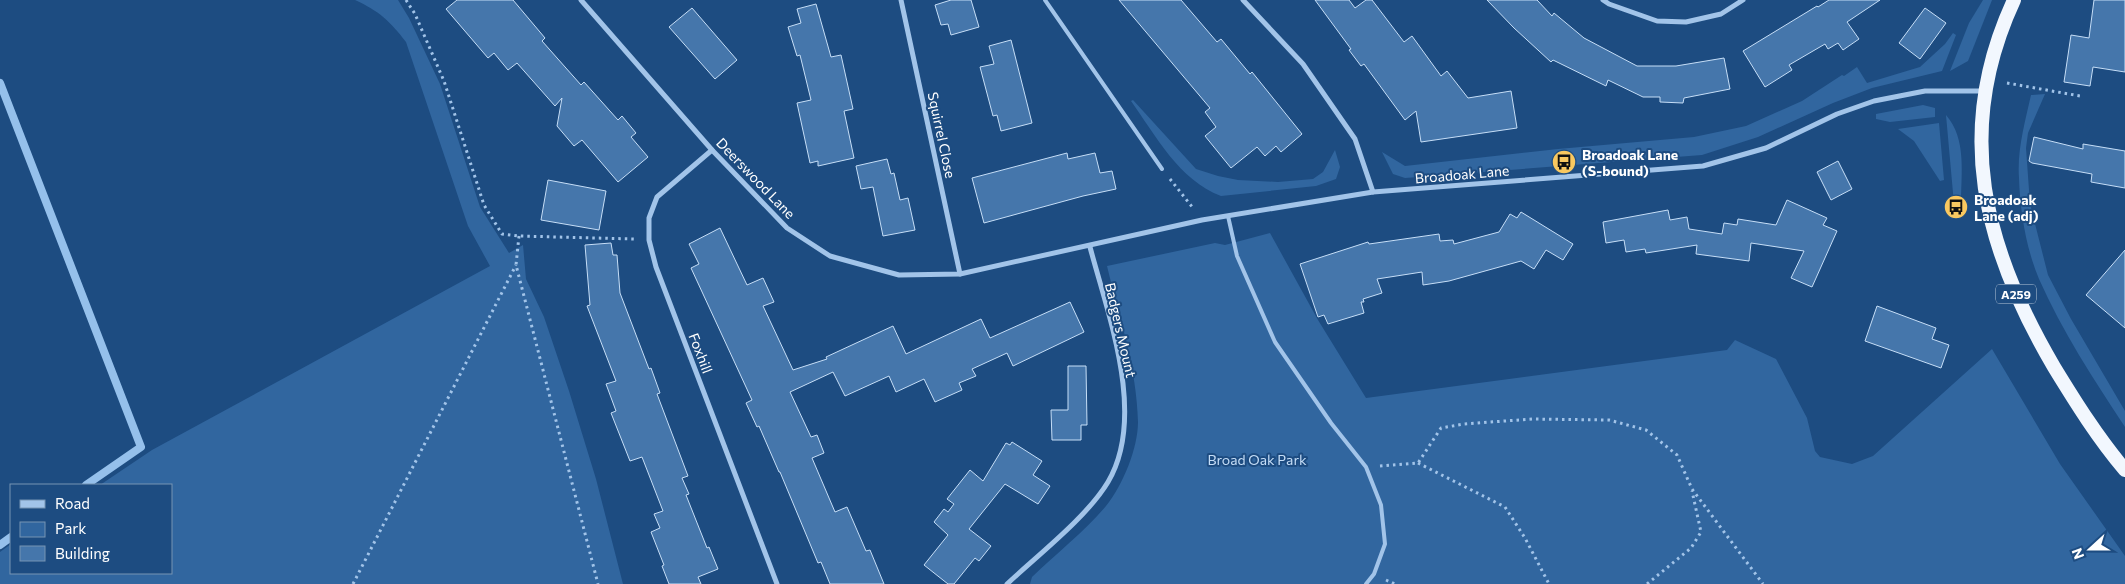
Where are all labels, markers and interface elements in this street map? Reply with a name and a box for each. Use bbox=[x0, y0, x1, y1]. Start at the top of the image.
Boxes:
street label: Squirrel Close bbox=[925, 90, 959, 180]
street label: Deerswood Lane bbox=[713, 134, 799, 222]
place label: Broadoak Lane (S-bound) bbox=[1582, 146, 1678, 179]
bus stop icon: Broadoak Lane (S-bound) bbox=[1551, 149, 1577, 175]
street label: Broadoak Lane bbox=[1414, 161, 1510, 187]
place label: Broadoak Lane (adj) bbox=[1974, 191, 2039, 224]
bus stop icon: Broadoak Lane (adj) bbox=[1943, 194, 1969, 220]
street label: Badgers Mount bbox=[1102, 281, 1140, 379]
road number: A259 bbox=[1996, 284, 2036, 304]
street label: Foxhill bbox=[686, 330, 716, 376]
park label: Broad Oak Park bbox=[1207, 451, 1307, 468]
legend bbox=[10, 484, 172, 574]
text: Road bbox=[55, 494, 90, 512]
text: Park bbox=[55, 519, 86, 537]
north arrow bbox=[2065, 524, 2115, 574]
text: Building bbox=[55, 544, 110, 562]
text: N bbox=[2068, 546, 2087, 562]

